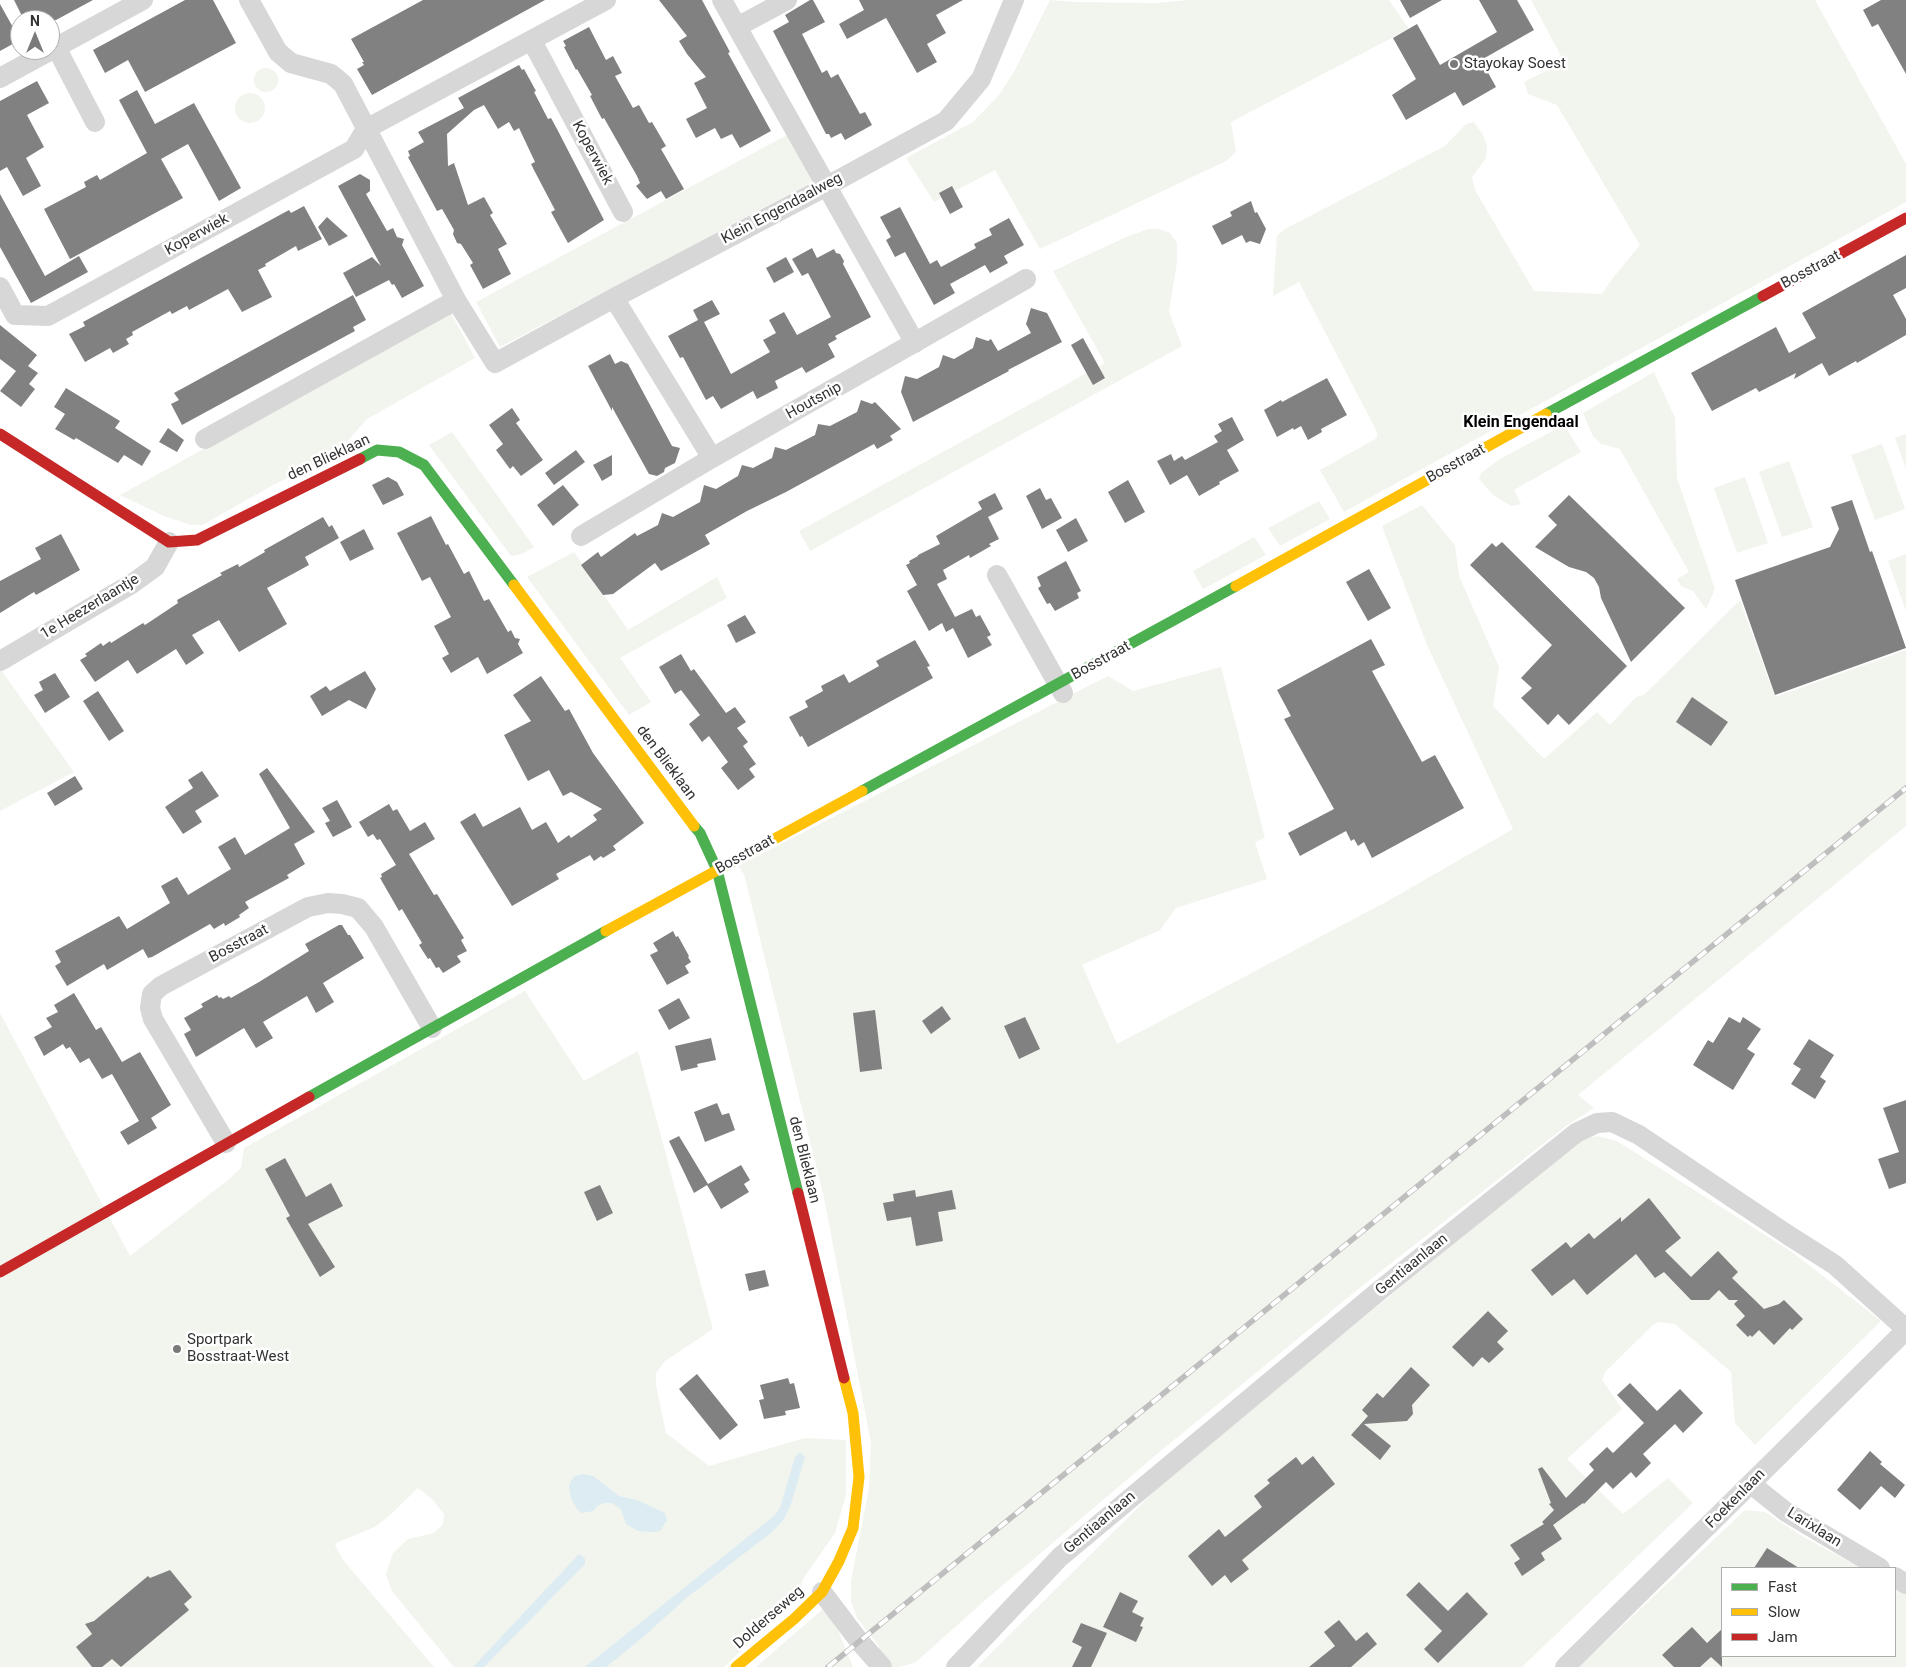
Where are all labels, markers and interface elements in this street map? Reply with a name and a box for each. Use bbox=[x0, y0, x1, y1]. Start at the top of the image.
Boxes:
north arrow bbox=[10, 10, 60, 60]
text: N bbox=[30, 13, 40, 29]
place label: Stayokay Soest bbox=[1464, 55, 1566, 73]
marker: Stayokay Soest bbox=[1448, 58, 1460, 70]
street label: Koperwiek bbox=[568, 118, 616, 188]
street label: Klein Engendaalweg bbox=[719, 170, 845, 248]
street label: Koperwiek bbox=[162, 210, 232, 260]
street label: Bosstraat bbox=[1778, 247, 1844, 293]
street label: Houtsnip bbox=[783, 378, 845, 424]
district label: Klein Engendaal bbox=[1463, 413, 1579, 433]
street label: den Blieklaan bbox=[285, 431, 373, 485]
street label: Bosstraat bbox=[1424, 441, 1488, 487]
street label: 1e Heezerlaantje bbox=[37, 571, 143, 643]
street label: Bosstraat bbox=[1069, 638, 1133, 684]
street label: den Blieklaan bbox=[632, 722, 700, 804]
street label: Bosstraat bbox=[713, 832, 777, 878]
street label: Bosstraat bbox=[206, 921, 272, 967]
street label: den Blieklaan bbox=[785, 1115, 823, 1205]
street label: Gentiaanlaan bbox=[1372, 1230, 1452, 1300]
place label: Sportpark Bosstraat-West bbox=[187, 1331, 289, 1366]
marker: Sportpark Bosstraat-West bbox=[171, 1343, 183, 1355]
street label: Foekenlaan bbox=[1703, 1466, 1769, 1532]
street label: Gentiaanlaan bbox=[1061, 1488, 1139, 1558]
street label: Larixlaan bbox=[1784, 1504, 1844, 1552]
legend bbox=[1721, 1567, 1896, 1657]
text: Fast bbox=[1768, 1578, 1797, 1596]
street label: Dolderseweg bbox=[730, 1583, 808, 1653]
text: Slow bbox=[1768, 1603, 1800, 1621]
text: Jam bbox=[1768, 1628, 1798, 1646]

